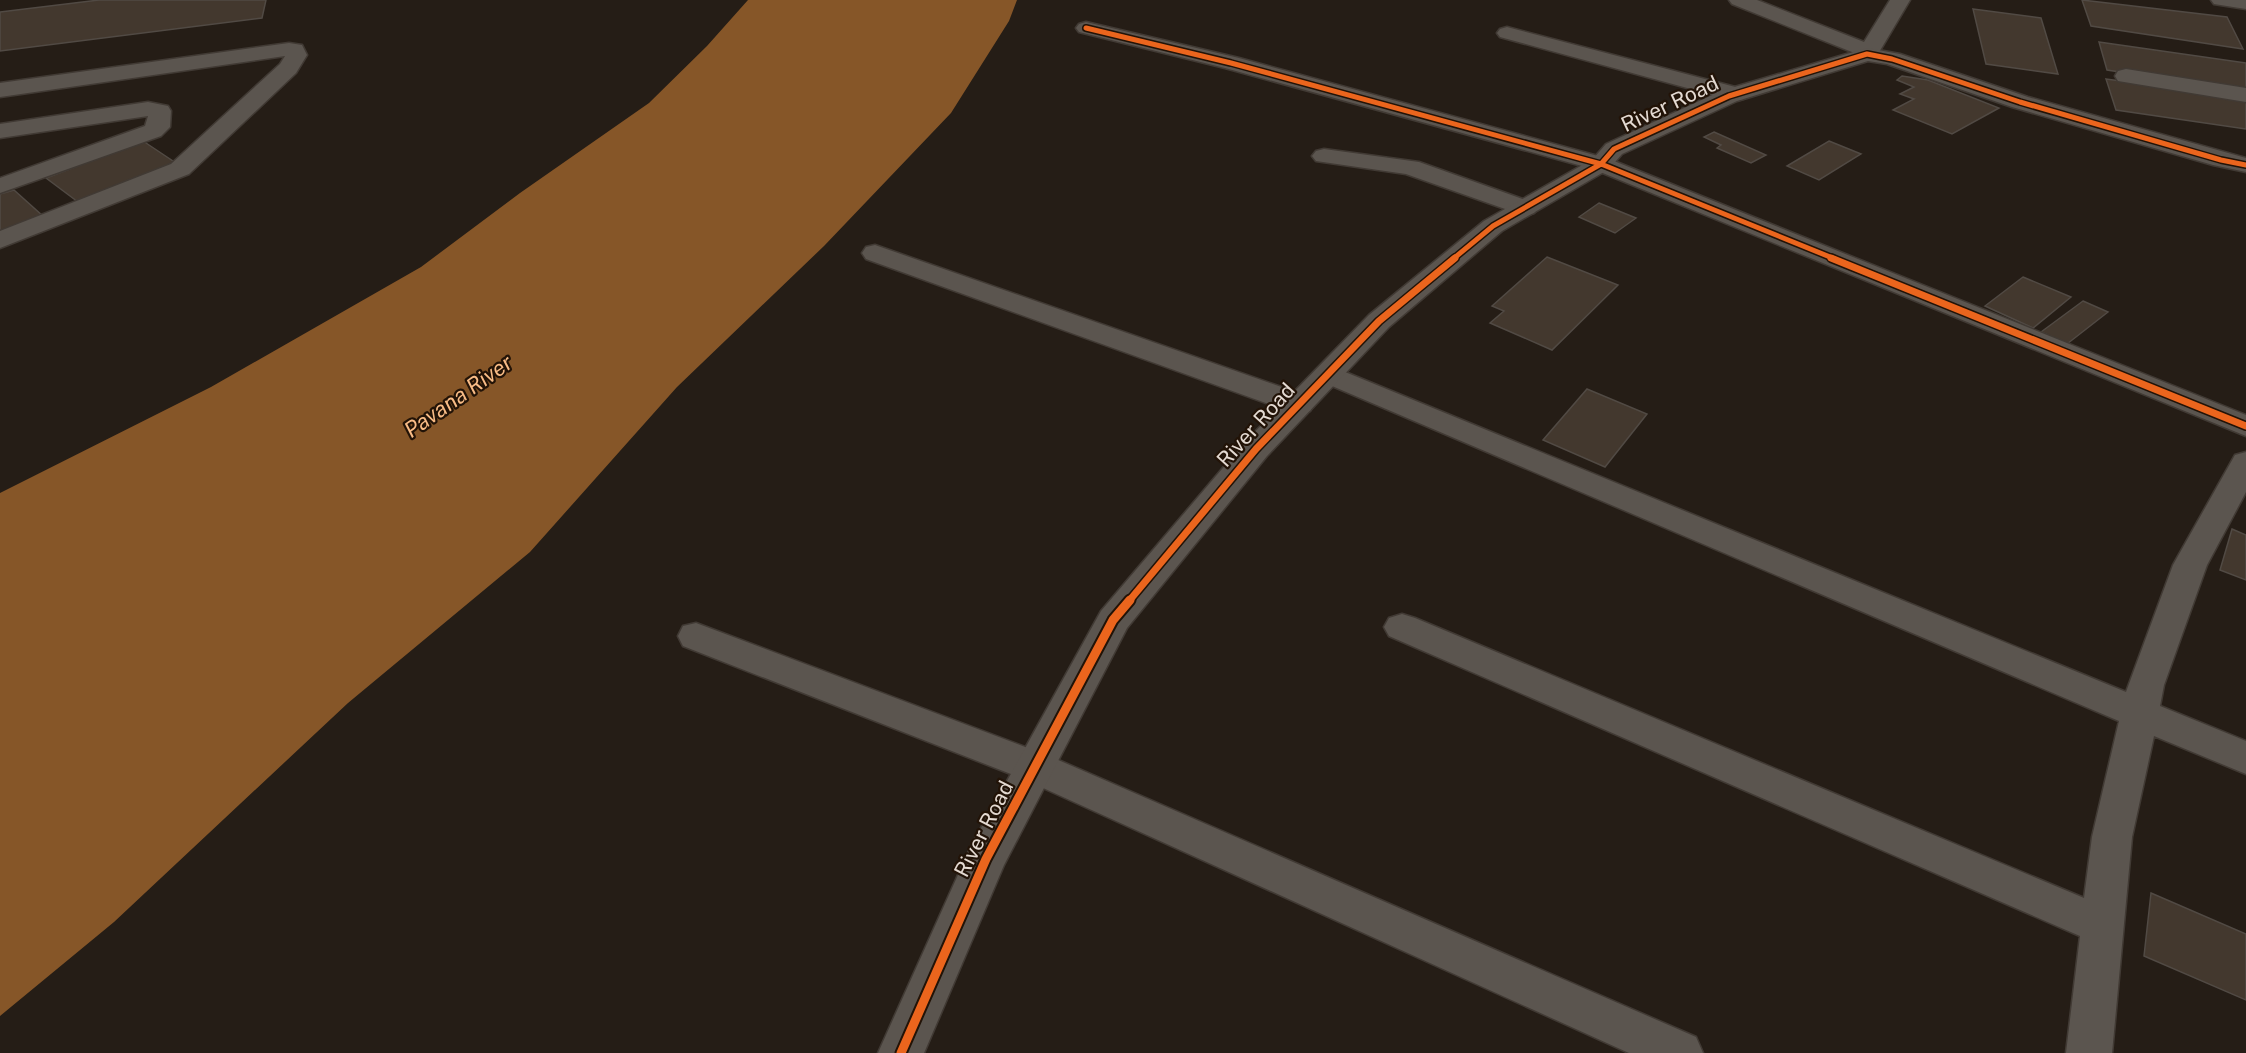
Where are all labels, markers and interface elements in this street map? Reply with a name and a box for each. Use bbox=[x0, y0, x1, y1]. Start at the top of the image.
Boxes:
street label: River Road bbox=[1617, 70, 1722, 137]
water label: Pavana River bbox=[399, 349, 518, 443]
street label: River Road bbox=[1211, 377, 1300, 472]
street label: River Road bbox=[949, 777, 1018, 881]

